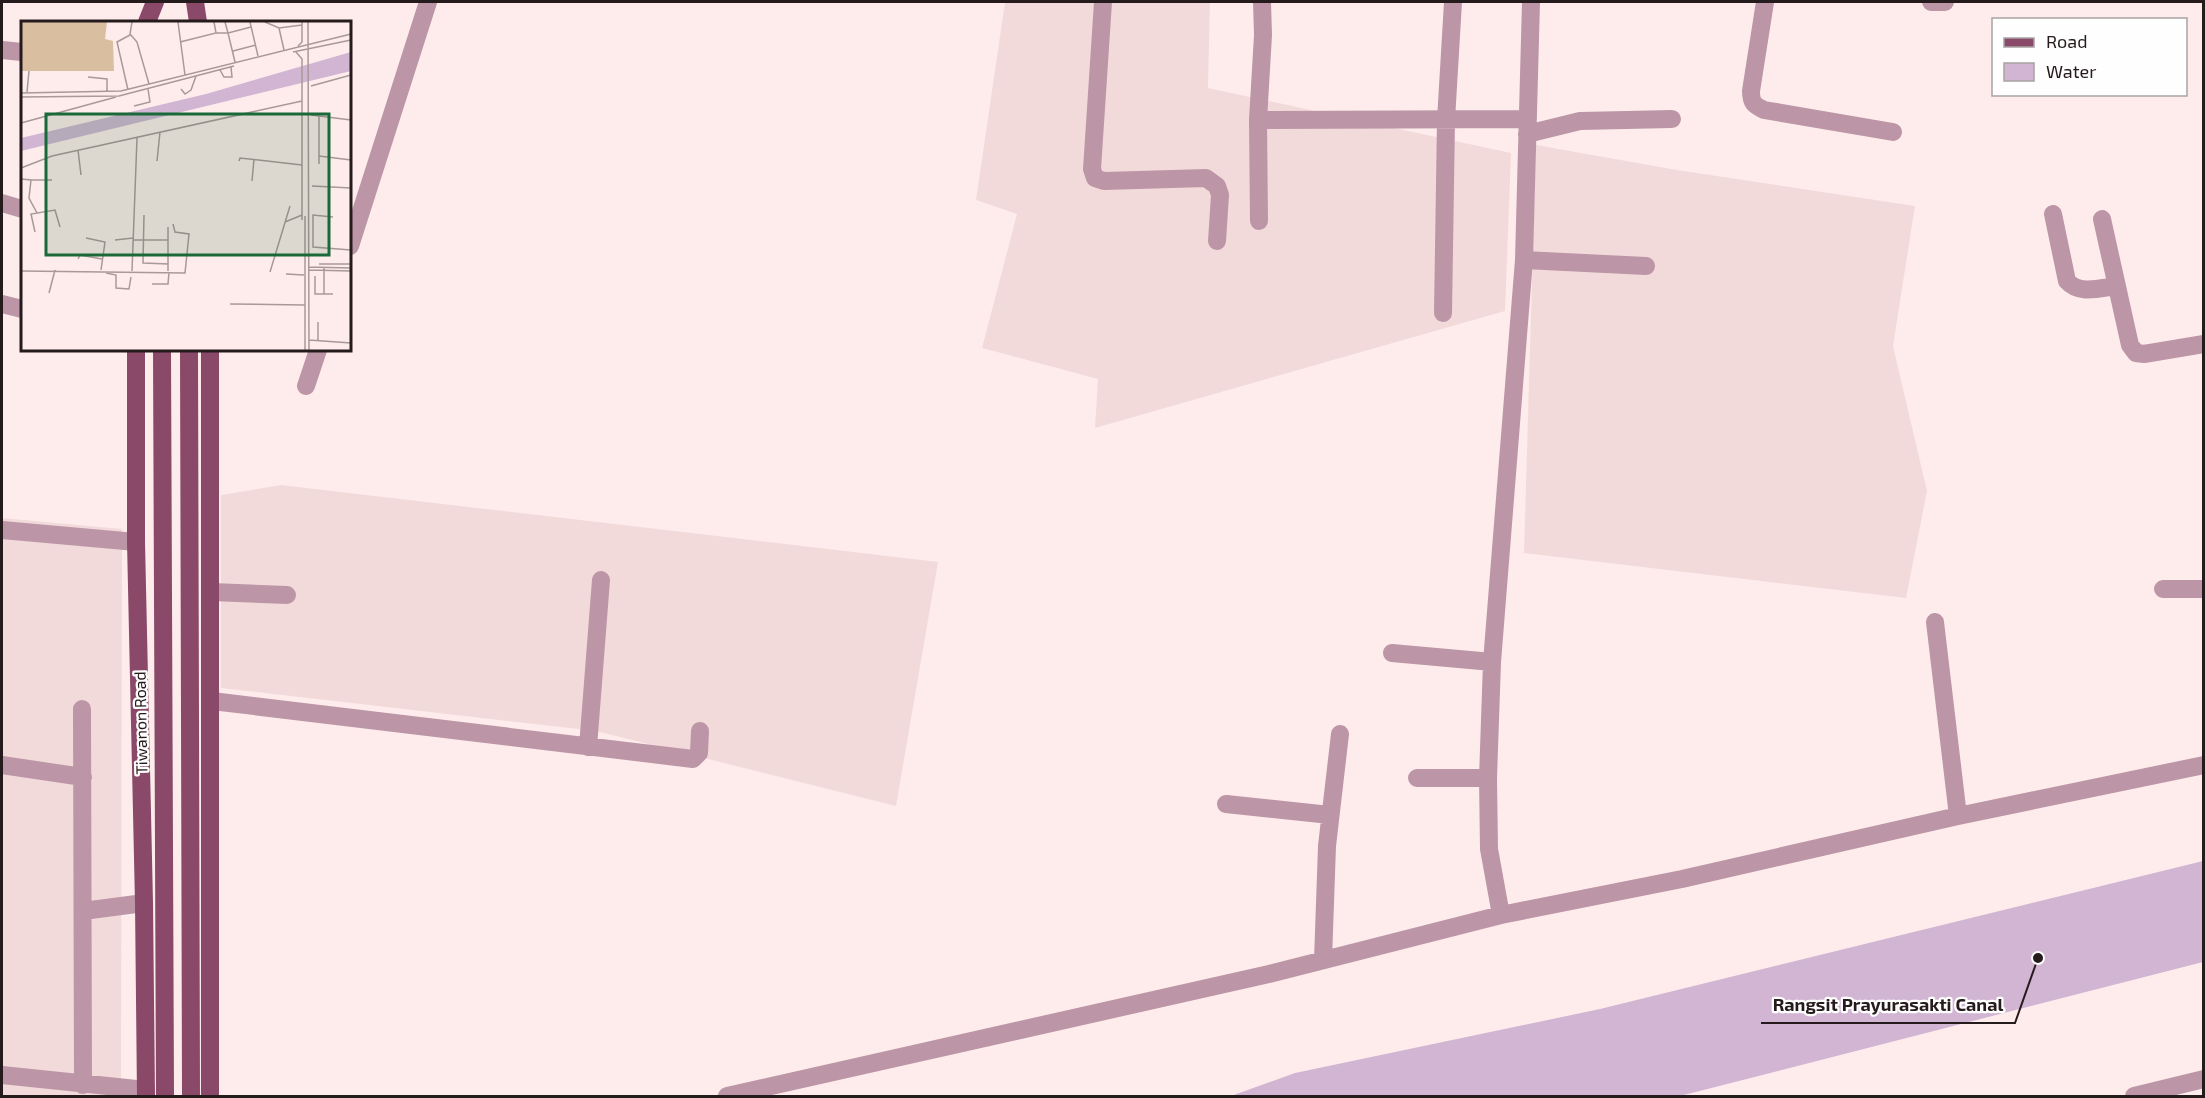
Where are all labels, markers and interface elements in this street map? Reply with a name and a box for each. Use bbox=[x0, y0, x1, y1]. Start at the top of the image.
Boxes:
legend bbox=[1992, 18, 2187, 96]
inset map bbox=[21, 21, 351, 351]
text: Road bbox=[2046, 30, 2087, 52]
text: Water bbox=[2046, 60, 2096, 82]
street label: Tiwanon Road bbox=[130, 671, 150, 775]
callout: Rangsit Prayurasakti Canal bbox=[1761, 987, 2015, 1023]
text: Rangsit Prayurasakti Canal bbox=[1773, 993, 2003, 1015]

